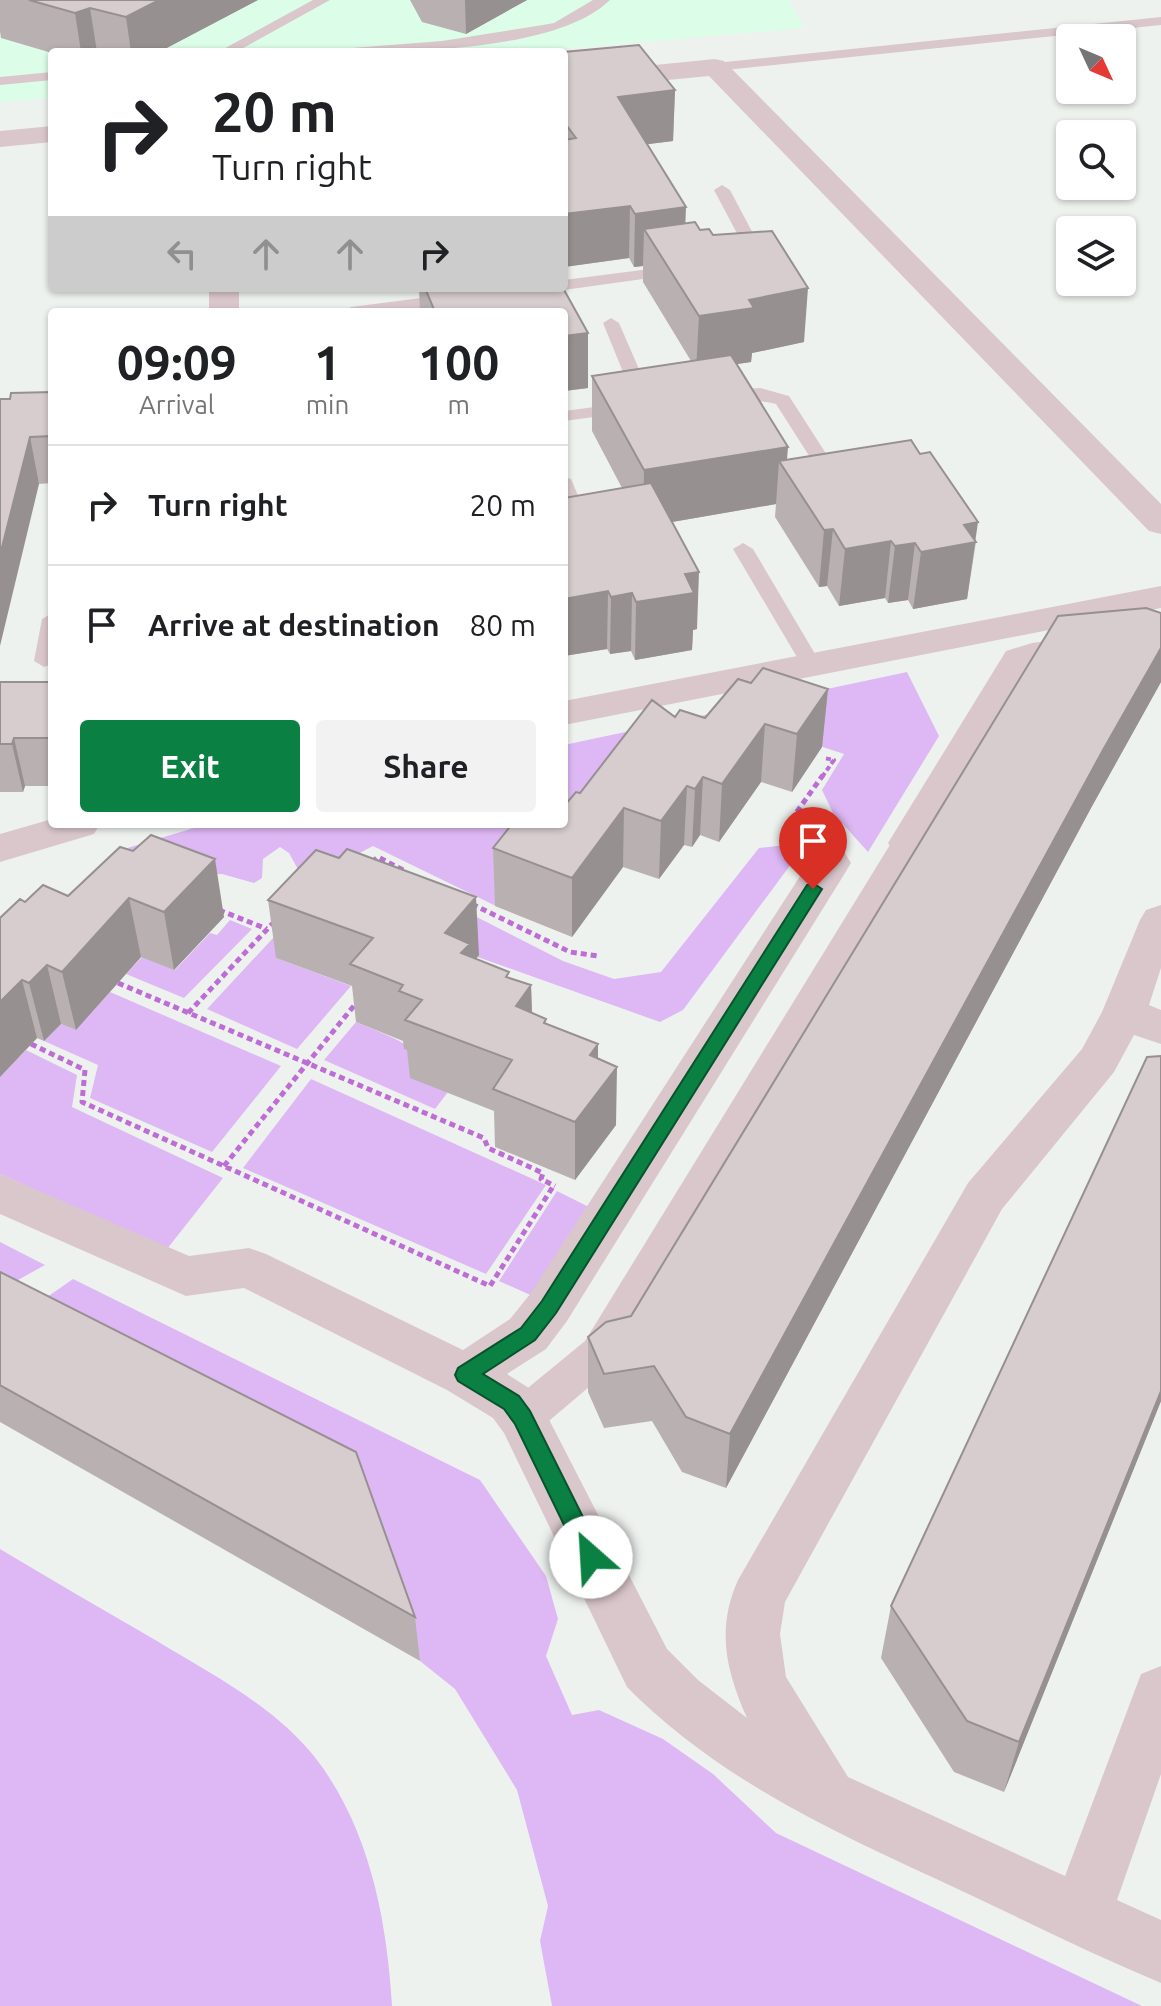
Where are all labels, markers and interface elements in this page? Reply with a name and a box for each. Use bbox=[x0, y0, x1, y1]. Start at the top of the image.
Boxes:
north arrow bbox=[1056, 24, 1136, 104]
map controls bbox=[1056, 24, 1136, 296]
icon: right bbox=[80, 80, 184, 184]
text: 20 m bbox=[212, 80, 337, 143]
button: search bbox=[1056, 120, 1136, 200]
text: Turn right bbox=[212, 146, 372, 187]
button: layers bbox=[1056, 216, 1136, 296]
icon: left bbox=[160, 232, 204, 276]
icon: ahead bbox=[244, 232, 288, 276]
icon: ahead bbox=[328, 232, 372, 276]
icon: right bbox=[412, 232, 456, 276]
text: 09:09 bbox=[117, 335, 237, 389]
text: 1 bbox=[314, 335, 341, 389]
text: 100 bbox=[418, 335, 499, 389]
text: Arrival bbox=[139, 390, 215, 419]
text: min bbox=[306, 390, 349, 419]
text: m bbox=[447, 390, 470, 419]
icon: right bbox=[80, 483, 124, 527]
text: Turn right bbox=[148, 488, 288, 522]
text: 20 m bbox=[469, 488, 536, 522]
icon: arrive bbox=[80, 603, 124, 647]
text: Arrive at destination bbox=[148, 608, 440, 642]
text: 80 m bbox=[469, 608, 536, 642]
button: Exit bbox=[80, 720, 300, 812]
button: Share bbox=[316, 720, 536, 812]
pin bbox=[779, 807, 847, 889]
icon: arrive bbox=[791, 819, 835, 863]
position arrow bbox=[549, 1515, 633, 1599]

